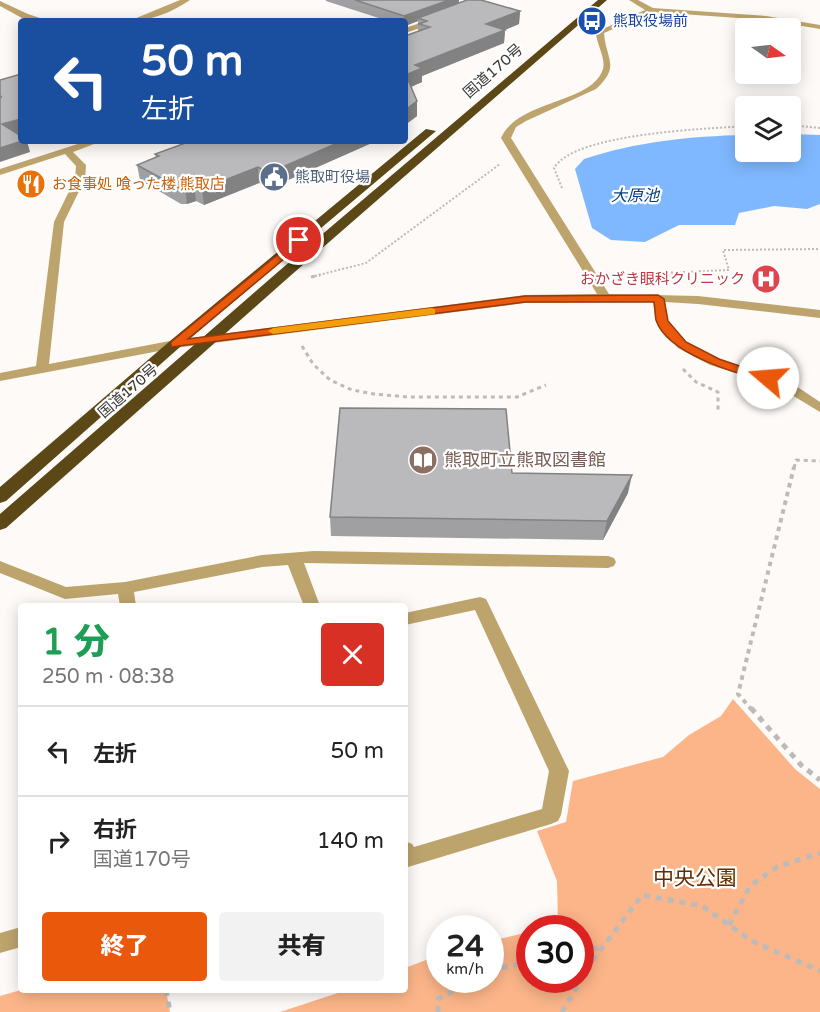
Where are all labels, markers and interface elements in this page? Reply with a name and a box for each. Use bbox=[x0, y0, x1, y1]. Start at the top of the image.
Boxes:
bus stop icon: 熊取役場前 bbox=[576, 5, 608, 37]
place label: 熊取役場前 bbox=[613, 12, 688, 30]
north arrow bbox=[735, 18, 801, 84]
map controls bbox=[735, 18, 801, 162]
text: 50 m bbox=[141, 36, 243, 87]
street label: 国道170号 bbox=[459, 40, 527, 102]
icon: left bbox=[42, 42, 120, 120]
text: 左折 bbox=[141, 93, 195, 126]
button: layers bbox=[735, 96, 801, 162]
public building icon: 熊取町役場 bbox=[258, 161, 290, 193]
restaurant icon: お食事処 喰った楼 熊取店 bbox=[15, 168, 47, 200]
place label: 熊取町役場 bbox=[295, 168, 370, 186]
place label: お食事処 喰った楼 熊取店 bbox=[52, 175, 225, 193]
water label: 大原池 bbox=[611, 186, 661, 206]
pin bbox=[273, 214, 324, 265]
icon: arrive bbox=[282, 223, 315, 256]
hospital icon: おかざき眼科クリニック bbox=[750, 263, 782, 295]
place label: おかざき眼科クリニック bbox=[580, 270, 745, 288]
position arrow bbox=[736, 346, 800, 410]
street label: 国道170号 bbox=[94, 360, 162, 422]
library icon: 熊取町立熊取図書館 bbox=[407, 444, 439, 476]
place label: 熊取町立熊取図書館 bbox=[444, 449, 606, 471]
text: 1 分 bbox=[42, 621, 110, 664]
button: close bbox=[321, 623, 384, 686]
text: 250 m · 08:38 bbox=[42, 665, 174, 689]
icon: left bbox=[42, 735, 75, 768]
text: 50 m bbox=[330, 738, 384, 764]
text: 左折 bbox=[93, 741, 137, 767]
text: 右折 bbox=[93, 817, 137, 843]
icon: right bbox=[42, 825, 75, 858]
text: 140 m bbox=[317, 828, 384, 854]
text: 国道170号 bbox=[93, 848, 191, 872]
park label: 中央公園 bbox=[653, 866, 737, 891]
button: 終了 bbox=[42, 912, 207, 981]
button: 共有 bbox=[219, 912, 384, 981]
speed limit sign: 30 bbox=[516, 915, 594, 993]
text: 24 bbox=[446, 928, 484, 965]
text: km/h bbox=[446, 960, 484, 978]

